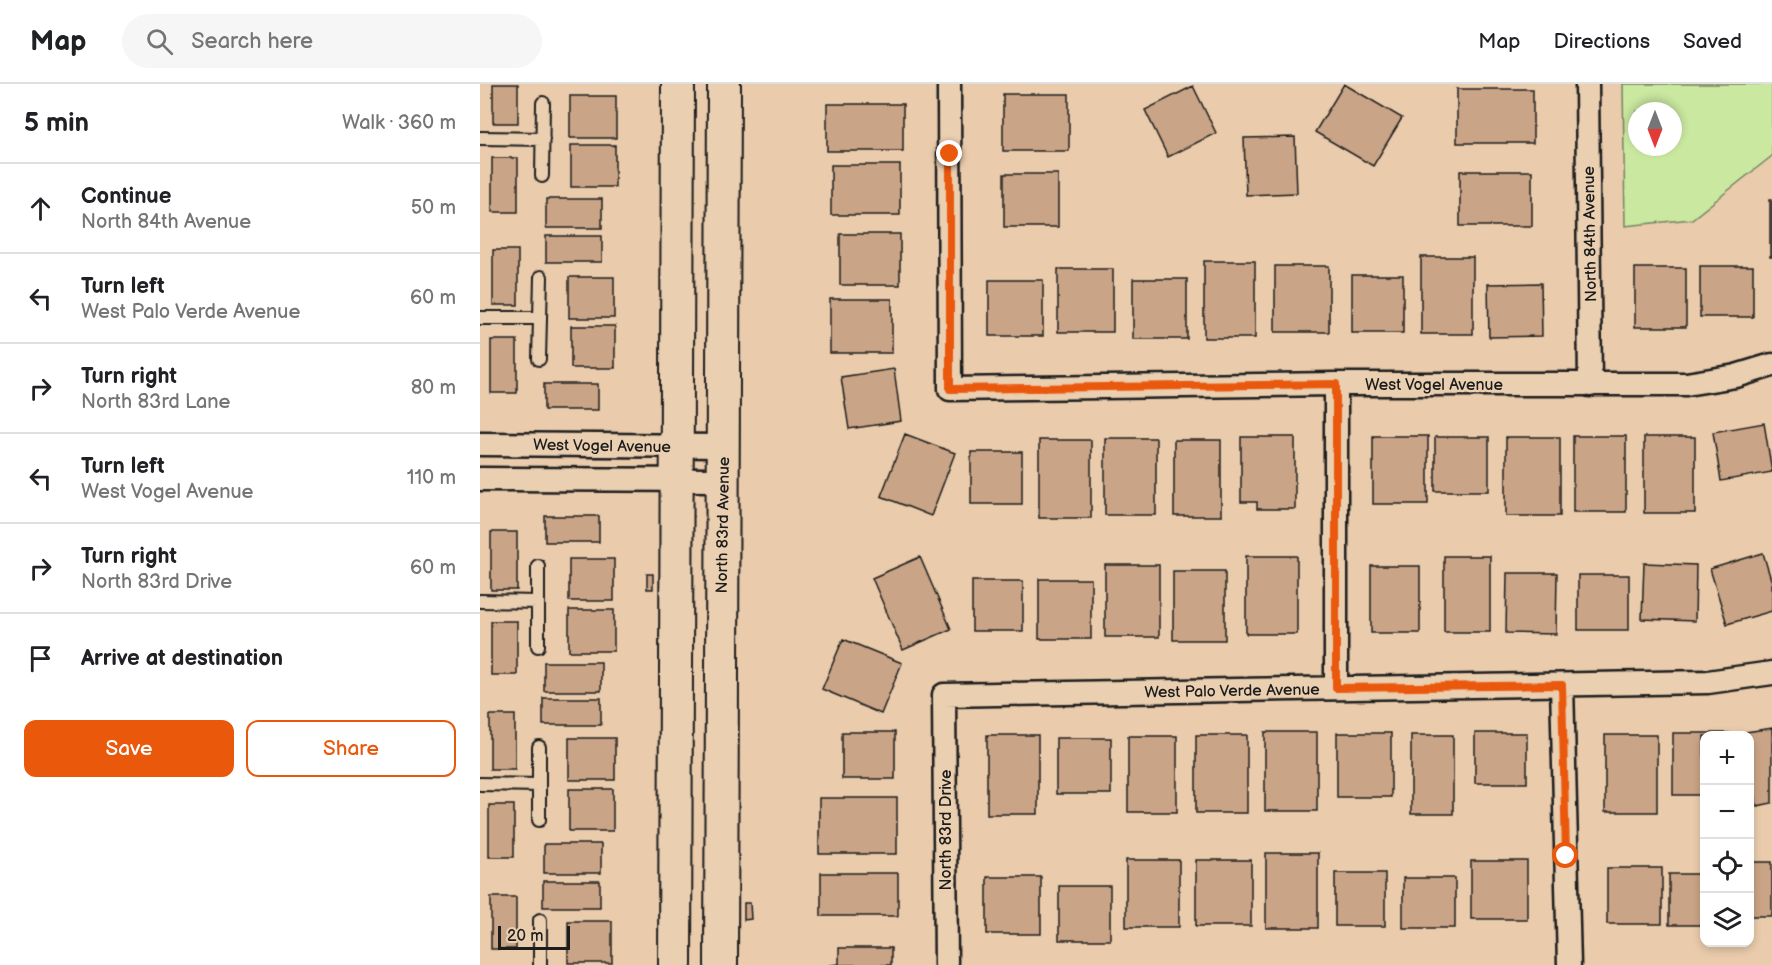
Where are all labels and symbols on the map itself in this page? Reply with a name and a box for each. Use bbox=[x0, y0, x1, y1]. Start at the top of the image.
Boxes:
north arrow bbox=[1628, 102, 1682, 156]
route end bbox=[936, 140, 962, 166]
street label: North 84th Avenue bbox=[1580, 165, 1601, 302]
street label: West Vogel Avenue bbox=[1365, 376, 1503, 395]
street label: West Vogel Avenue bbox=[533, 436, 672, 457]
street label: North 83rd Avenue bbox=[713, 456, 734, 594]
street label: West Palo Verde Avenue bbox=[1144, 680, 1320, 703]
street label: North 83rd Drive bbox=[937, 769, 956, 890]
route start bbox=[1552, 842, 1578, 868]
scale bar bbox=[498, 923, 570, 950]

